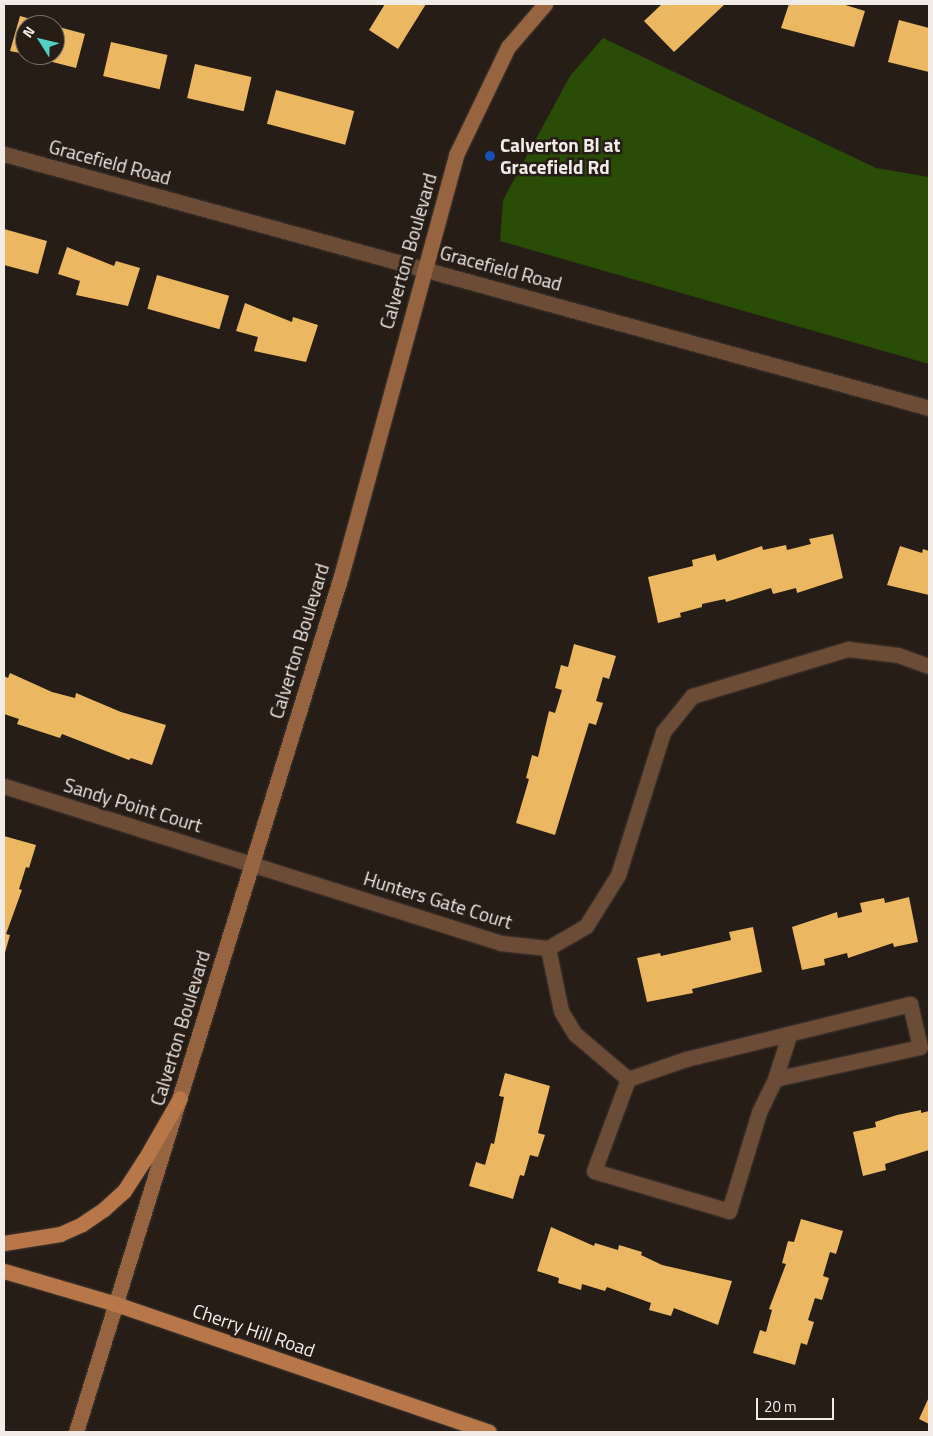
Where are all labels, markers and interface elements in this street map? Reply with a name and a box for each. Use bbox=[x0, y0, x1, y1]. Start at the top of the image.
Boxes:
north arrow bbox=[15, 15, 65, 65]
text: N bbox=[17, 21, 40, 42]
place label: Calverton Bl at Gracefield Rd bbox=[500, 134, 620, 178]
street label: Gracefield Road bbox=[47, 135, 173, 189]
marker: Calverton Bl at Gracefield Rd bbox=[484, 150, 496, 162]
street label: Calverton Boulevard bbox=[375, 170, 441, 332]
street label: Gracefield Road bbox=[438, 241, 564, 295]
street label: Calverton Boulevard bbox=[265, 561, 333, 721]
street label: Sandy Point Court bbox=[61, 773, 205, 837]
street label: Hunters Gate Court bbox=[361, 867, 515, 933]
street label: Calverton Boulevard bbox=[146, 948, 214, 1108]
street label: Cherry Hill Road bbox=[190, 1298, 318, 1362]
scale bar bbox=[758, 1388, 836, 1420]
text: 20 m bbox=[764, 1395, 797, 1418]

